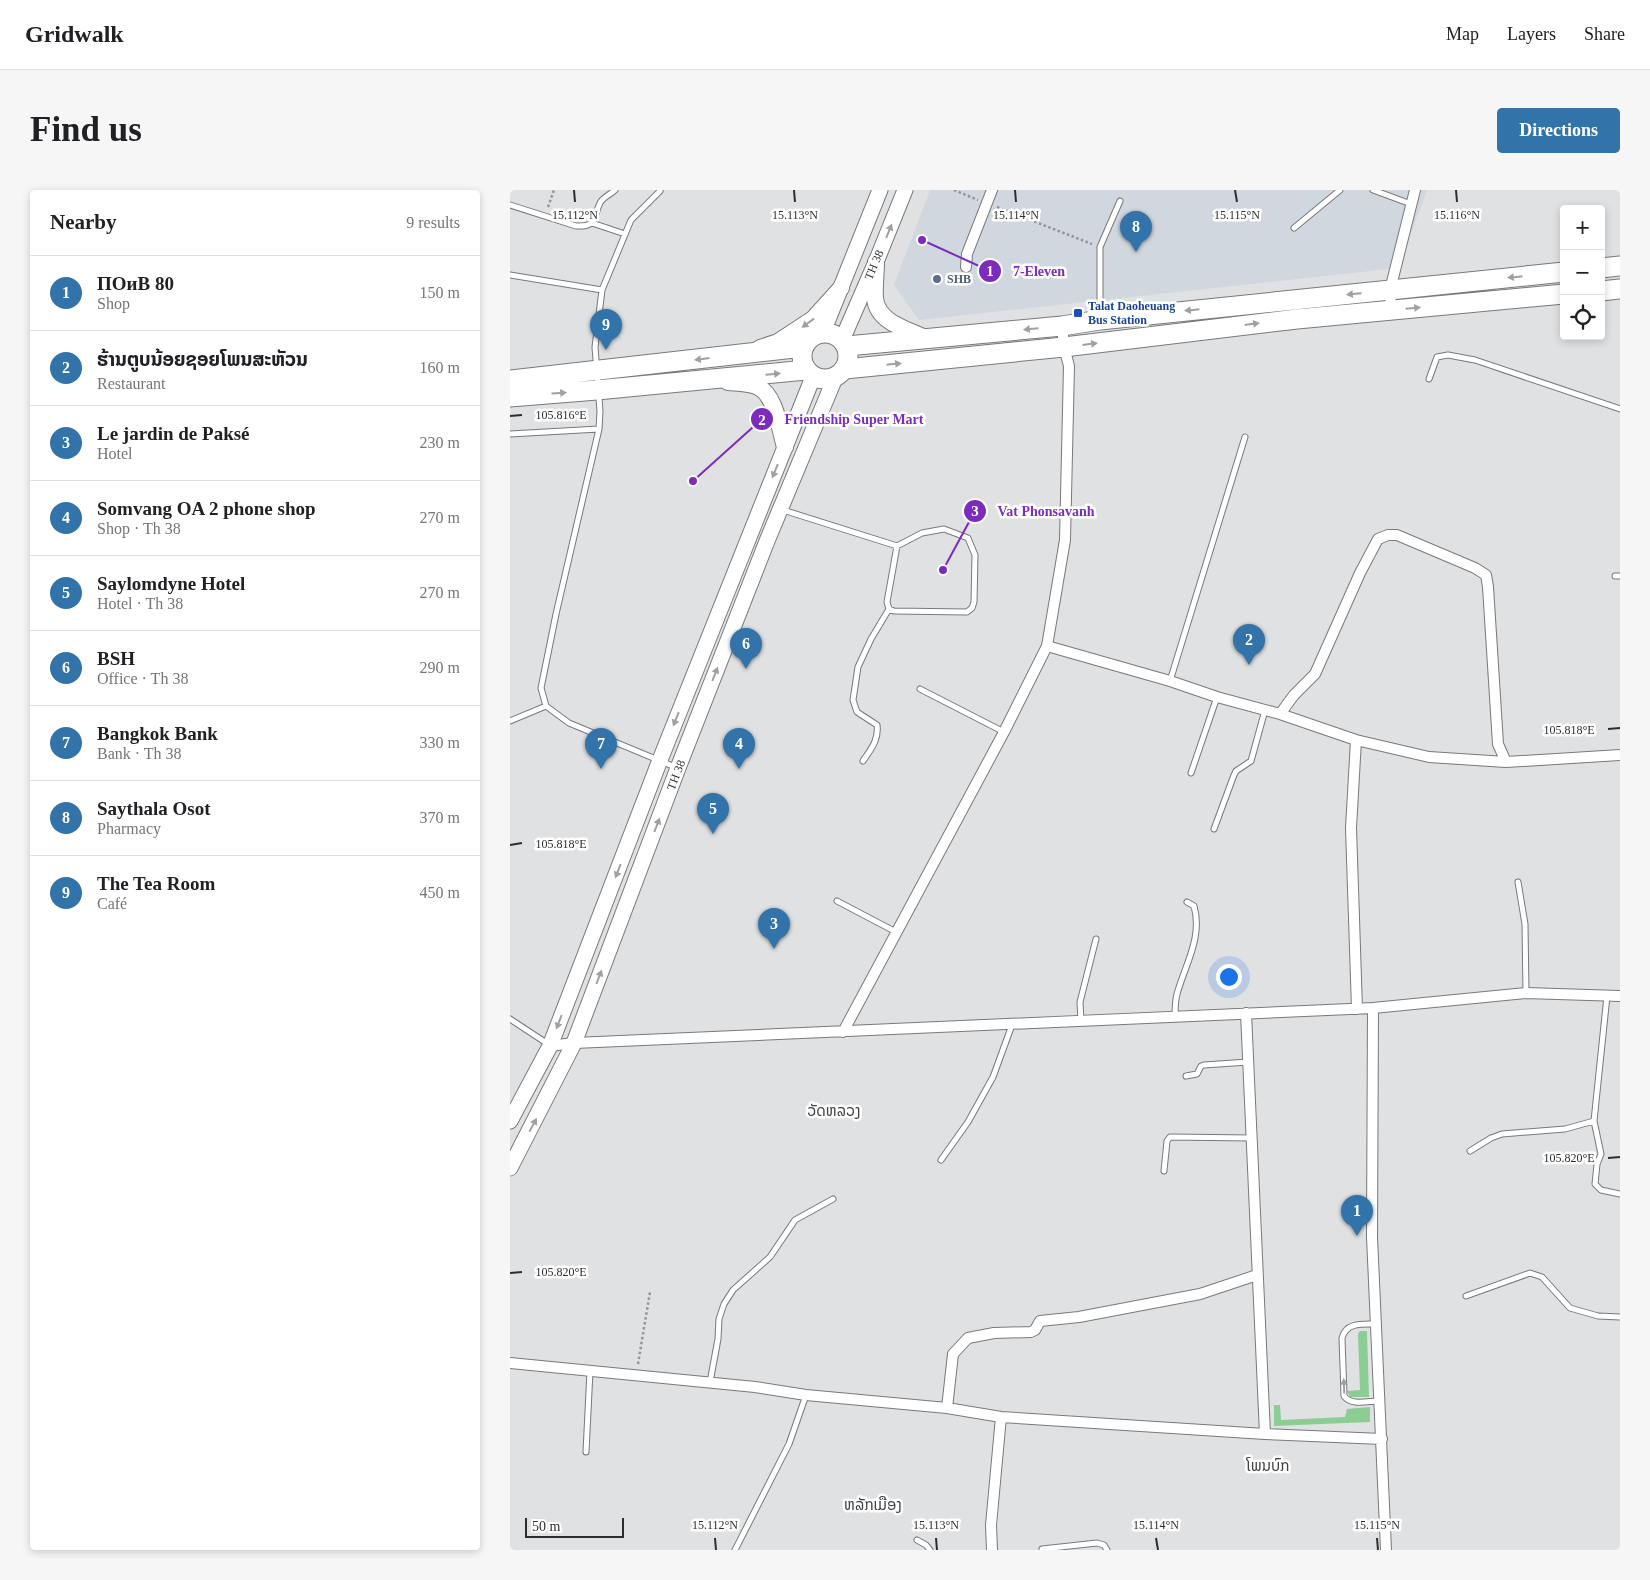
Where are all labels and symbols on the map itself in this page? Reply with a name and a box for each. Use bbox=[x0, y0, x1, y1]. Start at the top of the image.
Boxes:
text: 15.112°N bbox=[552, 208, 598, 222]
text: 15.113°N bbox=[772, 208, 818, 222]
text: 15.114°N bbox=[993, 208, 1039, 222]
text: 15.115°N bbox=[1214, 208, 1260, 222]
text: 15.116°N bbox=[1434, 208, 1480, 222]
pin: 8 bbox=[1120, 211, 1152, 252]
one-way arrow bbox=[886, 223, 893, 238]
street label: TH 38 bbox=[862, 248, 886, 282]
callout: 7-Eleven bbox=[978, 256, 1075, 285]
text: 1 bbox=[986, 263, 994, 279]
text: 7-Eleven bbox=[1013, 264, 1065, 279]
place label: SHB bbox=[947, 272, 971, 286]
marker: SHB bbox=[931, 273, 943, 285]
one-way arrow bbox=[1507, 273, 1523, 281]
one-way arrow bbox=[1345, 290, 1361, 298]
place label: Talat Daoheuang Bus Station bbox=[1088, 299, 1175, 327]
one-way arrow bbox=[1406, 303, 1422, 311]
one-way arrow bbox=[1184, 306, 1200, 314]
marker: Talat Daoheuang Bus Station bbox=[1072, 307, 1084, 319]
pin: 9 bbox=[590, 309, 622, 350]
one-way arrow bbox=[801, 318, 814, 328]
one-way arrow bbox=[1244, 320, 1260, 328]
one-way arrow bbox=[1022, 325, 1038, 333]
one-way arrow bbox=[1083, 340, 1099, 348]
one-way arrow bbox=[694, 355, 710, 363]
one-way arrow bbox=[886, 360, 902, 368]
one-way arrow bbox=[765, 370, 781, 378]
one-way arrow bbox=[551, 389, 567, 397]
callout: Friendship Super Mart bbox=[750, 405, 934, 434]
text: 105.816°E bbox=[535, 408, 587, 422]
text: 2 bbox=[758, 412, 766, 428]
text: Friendship Super Mart bbox=[785, 412, 924, 427]
one-way arrow bbox=[771, 464, 779, 479]
callout: Vat Phonsavanh bbox=[963, 496, 1105, 525]
text: 3 bbox=[971, 503, 979, 519]
text: Vat Phonsavanh bbox=[997, 504, 1095, 519]
pin: 2 bbox=[1233, 624, 1265, 665]
pin: 6 bbox=[730, 628, 762, 669]
one-way arrow bbox=[712, 667, 720, 681]
one-way arrow bbox=[672, 712, 680, 727]
text: 105.818°E bbox=[1543, 723, 1595, 737]
pin: 7 bbox=[585, 728, 617, 769]
pin: 4 bbox=[723, 728, 755, 769]
street label: TH 38 bbox=[664, 758, 688, 792]
pin: 5 bbox=[697, 793, 729, 834]
one-way arrow bbox=[653, 817, 661, 832]
text: 105.818°E bbox=[535, 837, 587, 851]
one-way arrow bbox=[613, 864, 621, 878]
pin: 3 bbox=[758, 908, 790, 949]
your location bbox=[1216, 964, 1242, 990]
one-way arrow bbox=[595, 969, 603, 984]
one-way arrow bbox=[555, 1015, 562, 1030]
district label: ວັດຫລວງ bbox=[808, 1103, 860, 1119]
one-way arrow bbox=[529, 1118, 537, 1132]
text: 105.820°E bbox=[1543, 1151, 1595, 1165]
pin: 1 bbox=[1341, 1195, 1373, 1236]
text: 105.820°E bbox=[535, 1265, 587, 1279]
one-way arrow bbox=[1340, 1377, 1348, 1393]
district label: ໂພນບົກ bbox=[1246, 1457, 1289, 1474]
district label: ຫລັກເມືອງ bbox=[844, 1496, 902, 1513]
scale bar bbox=[525, 1515, 624, 1538]
text: 15.112°N bbox=[692, 1518, 738, 1532]
text: 15.113°N bbox=[913, 1518, 959, 1532]
text: 15.114°N bbox=[1133, 1518, 1179, 1532]
text: 15.115°N bbox=[1354, 1518, 1400, 1532]

